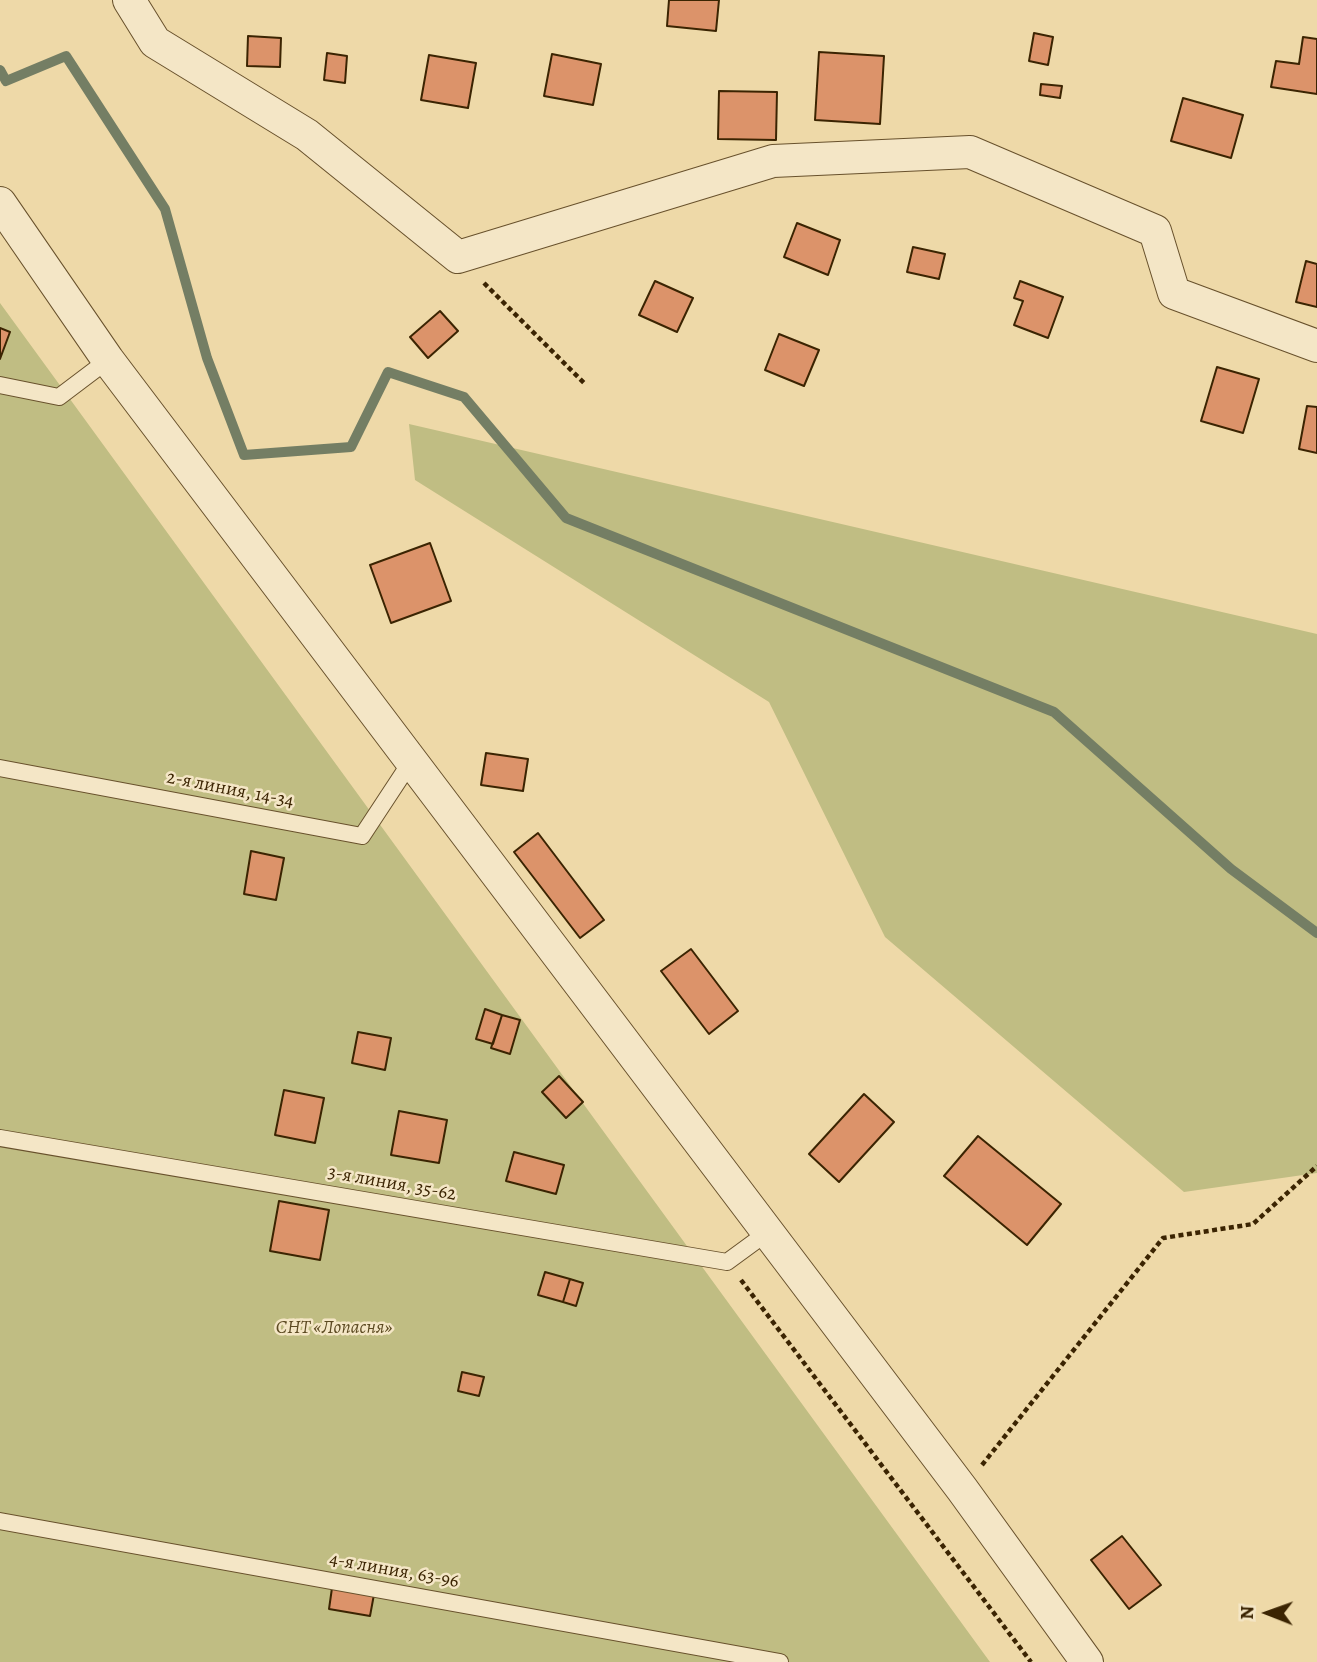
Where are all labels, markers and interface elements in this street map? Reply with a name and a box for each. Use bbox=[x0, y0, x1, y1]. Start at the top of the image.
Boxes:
street label: 2-я линия, 14-34 bbox=[165, 767, 295, 813]
street label: 3-я линия, 35-62 bbox=[326, 1161, 458, 1207]
park label: СНТ «Лопасня» bbox=[276, 1317, 392, 1339]
street label: 4-я линия, 63-96 bbox=[328, 1548, 460, 1594]
north arrow bbox=[1233, 1578, 1303, 1648]
text: N bbox=[1234, 1605, 1260, 1620]

